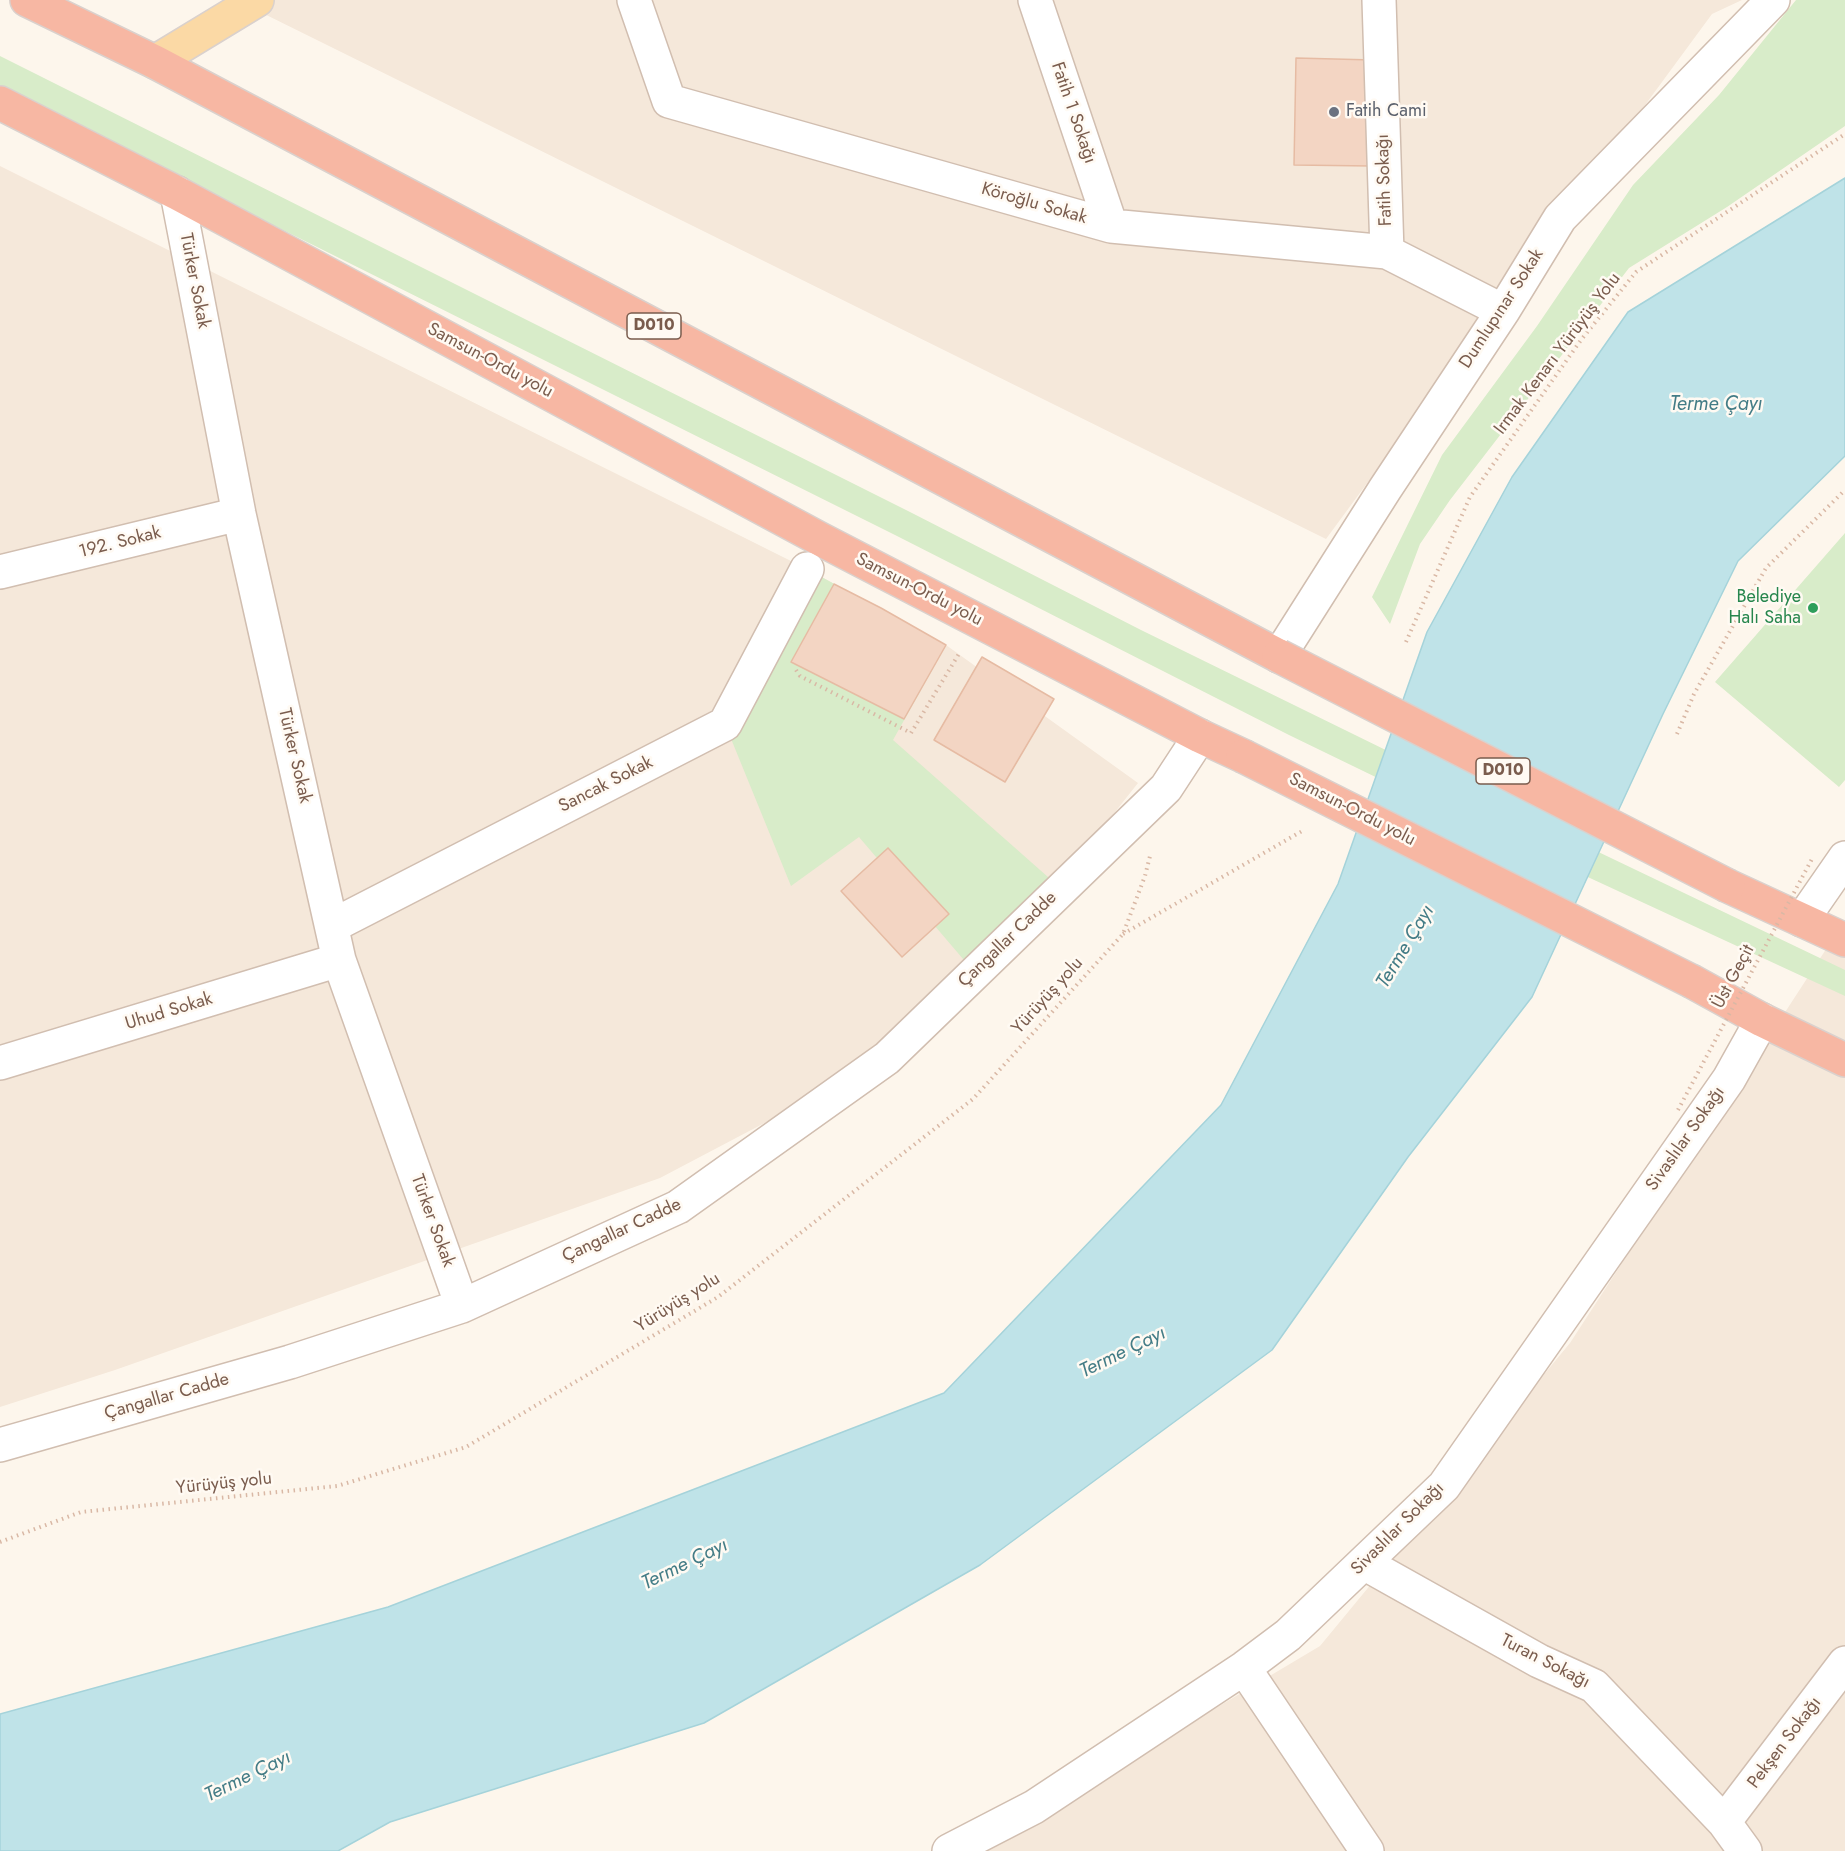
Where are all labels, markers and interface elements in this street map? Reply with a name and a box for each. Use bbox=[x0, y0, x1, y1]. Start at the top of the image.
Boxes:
street label: Fatih 1 Sokağı bbox=[1046, 60, 1100, 166]
place label: Fatih Cami bbox=[1346, 101, 1427, 123]
marker: Fatih Cami bbox=[1327, 105, 1341, 119]
street label: Fatih Sokağı bbox=[1373, 134, 1397, 226]
street label: Köroğlu Sokak bbox=[979, 179, 1089, 229]
street label: Türker Sokak bbox=[174, 231, 214, 331]
street label: Dumlupınar Sokak bbox=[1455, 245, 1549, 373]
street label: Irmak Kenarı Yürüyüş Yolu bbox=[1490, 269, 1626, 439]
road number: D010 bbox=[627, 313, 681, 339]
street label: Samsun-Ordu yolu bbox=[424, 319, 556, 403]
water label: Terme Çayı bbox=[1670, 393, 1762, 417]
street label: 192. Sokak bbox=[77, 522, 163, 564]
street label: Samsun-Ordu yolu bbox=[852, 549, 986, 631]
place label: Belediye Halı Saha bbox=[1729, 587, 1801, 630]
marker: Belediye Halı Saha bbox=[1806, 601, 1820, 615]
street label: Türker Sokak bbox=[273, 706, 315, 806]
street label: Sancak Sokak bbox=[555, 752, 657, 818]
road number: D010 bbox=[1476, 758, 1530, 784]
street label: Samsun-Ordu yolu bbox=[1285, 769, 1419, 851]
street label: Çangallar Cadde bbox=[954, 888, 1062, 992]
water label: Terme Çayı bbox=[1372, 901, 1440, 993]
street label: Üst Geçit bbox=[1708, 941, 1760, 1013]
street label: Yürüyüş yolu bbox=[1008, 953, 1088, 1039]
street label: Uhud Sokak bbox=[123, 989, 215, 1035]
street label: Sivaslılar Sokağı bbox=[1642, 1083, 1730, 1195]
street label: Türker Sokak bbox=[405, 1172, 459, 1270]
street label: Çangallar Cadde bbox=[559, 1194, 685, 1268]
street label: Yürüyüş yolu bbox=[631, 1268, 725, 1338]
water label: Terme Çayı bbox=[1076, 1322, 1170, 1384]
street label: Çangallar Cadde bbox=[102, 1369, 232, 1425]
street label: Yürüyüş yolu bbox=[175, 1468, 273, 1500]
street label: Sivaslılar Sokağı bbox=[1347, 1478, 1449, 1580]
water label: Terme Çayı bbox=[638, 1534, 732, 1596]
street label: Turan Sokağı bbox=[1497, 1630, 1593, 1694]
street label: Pekşen Sokağı bbox=[1744, 1693, 1826, 1793]
water label: Terme Çayı bbox=[201, 1746, 295, 1808]

